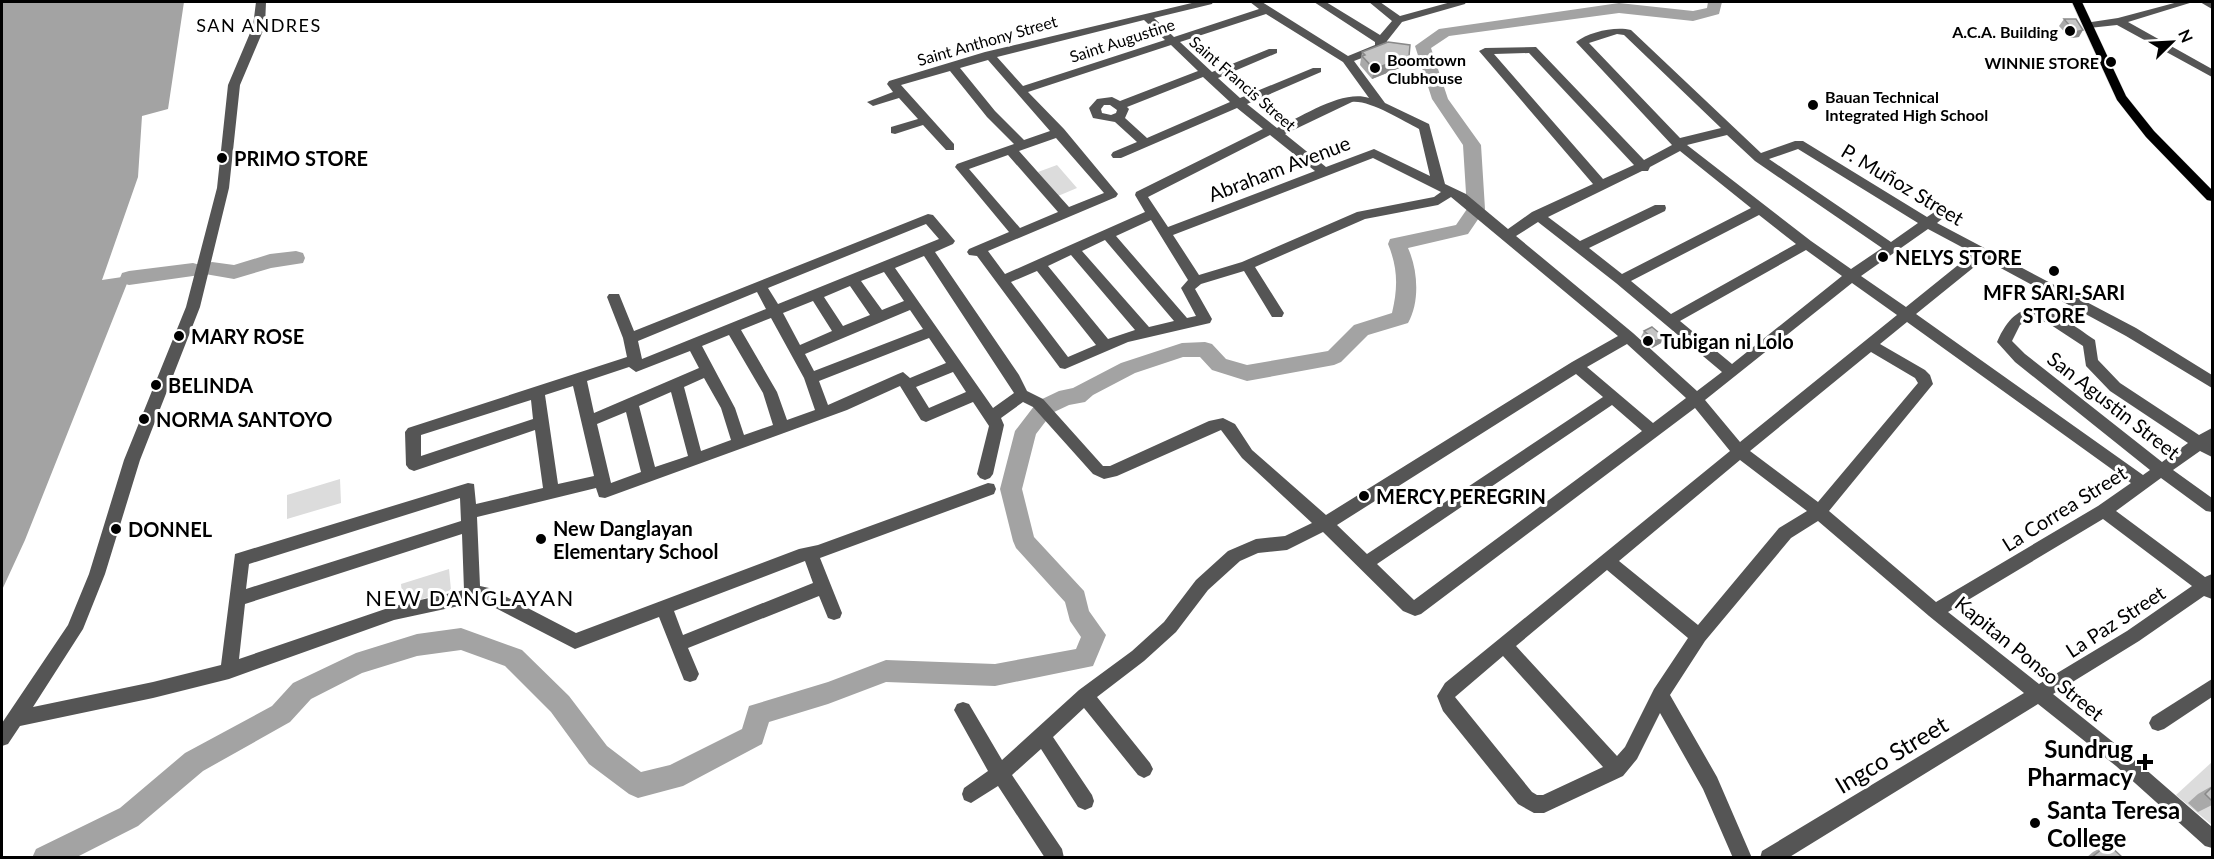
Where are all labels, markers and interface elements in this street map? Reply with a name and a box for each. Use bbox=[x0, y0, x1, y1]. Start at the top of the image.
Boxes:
street label: Saint Anthony Street bbox=[915, 11, 1059, 69]
north arrow bbox=[2142, 12, 2202, 72]
district label: SAN ANDRES bbox=[196, 14, 322, 36]
street label: Saint Augustine bbox=[1067, 14, 1177, 66]
place label: A.C.A. Building bbox=[1951, 22, 2059, 41]
marker: A.C.A. Building bbox=[2063, 24, 2077, 38]
text: N bbox=[2175, 26, 2197, 45]
street label: Saint Francis Street bbox=[1186, 32, 1300, 134]
place label: Boomtown Clubhouse bbox=[1387, 50, 1466, 87]
place label: WINNIE STORE bbox=[1985, 53, 2099, 72]
marker: WINNIE STORE bbox=[2104, 55, 2118, 69]
marker: Boomtown Clubhouse bbox=[1368, 61, 1382, 75]
place label: Bauan Technical Integrated High School bbox=[1825, 87, 1988, 124]
marker: Bauan Technical Integrated High School bbox=[1806, 98, 1820, 112]
street label: Abraham Avenue bbox=[1205, 130, 1353, 206]
street label: P. Muñoz Street bbox=[1837, 138, 1969, 230]
place label: PRIMO STORE bbox=[234, 146, 368, 170]
marker: PRIMO STORE bbox=[215, 151, 229, 165]
place label: NELYS STORE bbox=[1895, 245, 2022, 269]
marker: NELYS STORE bbox=[1876, 250, 1890, 264]
marker: MFR SARI-SARI STORE bbox=[2047, 264, 2061, 278]
place label: MFR SARI-SARI STORE bbox=[1983, 280, 2125, 327]
place label: MARY ROSE bbox=[191, 324, 304, 348]
marker: MARY ROSE bbox=[172, 329, 186, 343]
place label: Tubigan ni Lolo bbox=[1660, 329, 1794, 353]
marker: Tubigan ni Lolo bbox=[1641, 334, 1655, 348]
street label: San Agustin Street bbox=[2043, 346, 2185, 464]
place label: BELINDA bbox=[168, 373, 253, 397]
marker: BELINDA bbox=[149, 378, 163, 392]
place label: NORMA SANTOYO bbox=[156, 407, 333, 431]
marker: NORMA SANTOYO bbox=[137, 412, 151, 426]
street label: La Correa Street bbox=[1997, 460, 2131, 556]
place label: MERCY PEREGRIN bbox=[1376, 484, 1546, 508]
marker: MERCY PEREGRIN bbox=[1357, 489, 1371, 503]
place label: New Danglayan Elementary School bbox=[553, 516, 718, 563]
place label: DONNEL bbox=[128, 517, 213, 541]
marker: DONNEL bbox=[109, 522, 123, 536]
marker: New Danglayan Elementary School bbox=[534, 532, 548, 546]
street label: La Paz Street bbox=[2061, 580, 2169, 662]
district label: NEW DANGLAYAN bbox=[365, 584, 575, 611]
street label: Kapitan Ponso Street bbox=[1951, 591, 2109, 725]
street label: Ingco Street bbox=[1829, 709, 1953, 799]
place label: Sundrug Pharmacy bbox=[2027, 734, 2133, 791]
marker: Sundrug Pharmacy bbox=[2138, 755, 2152, 769]
place label: Santa Teresa College bbox=[2047, 795, 2180, 852]
marker: Santa Teresa College bbox=[2028, 816, 2042, 830]

